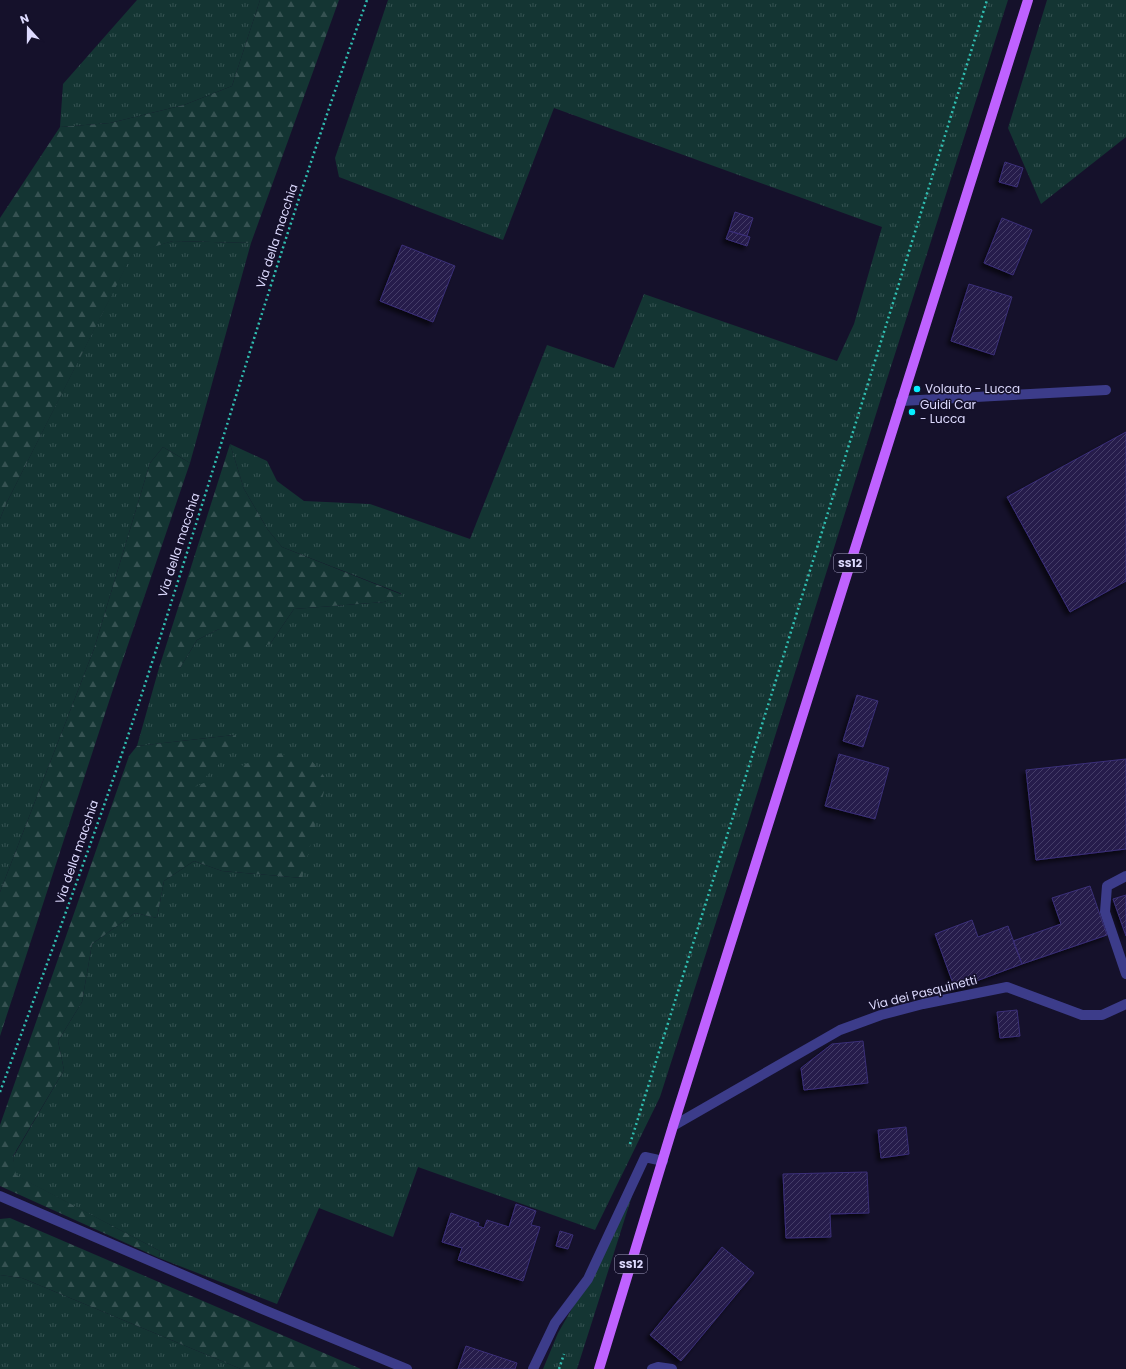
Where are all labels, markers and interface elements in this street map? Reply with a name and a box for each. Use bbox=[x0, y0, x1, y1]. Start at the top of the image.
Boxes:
north arrow bbox=[8, 8, 48, 48]
text: N bbox=[18, 10, 31, 28]
street label: Via della macchia bbox=[252, 181, 301, 290]
place label: Volauto - Lucca bbox=[925, 380, 1020, 397]
marker: Volauto - Lucca bbox=[912, 384, 922, 394]
place label: Guidi Car - Lucca bbox=[920, 396, 977, 427]
marker: Guidi Car - Lucca bbox=[907, 407, 917, 417]
street label: Via della macchia bbox=[154, 490, 203, 599]
road number: SS12 bbox=[834, 554, 866, 572]
street label: Via della macchia bbox=[51, 798, 102, 906]
street label: Via dei Pasquinetti bbox=[867, 971, 979, 1014]
road number: SS12 bbox=[615, 1255, 647, 1273]

